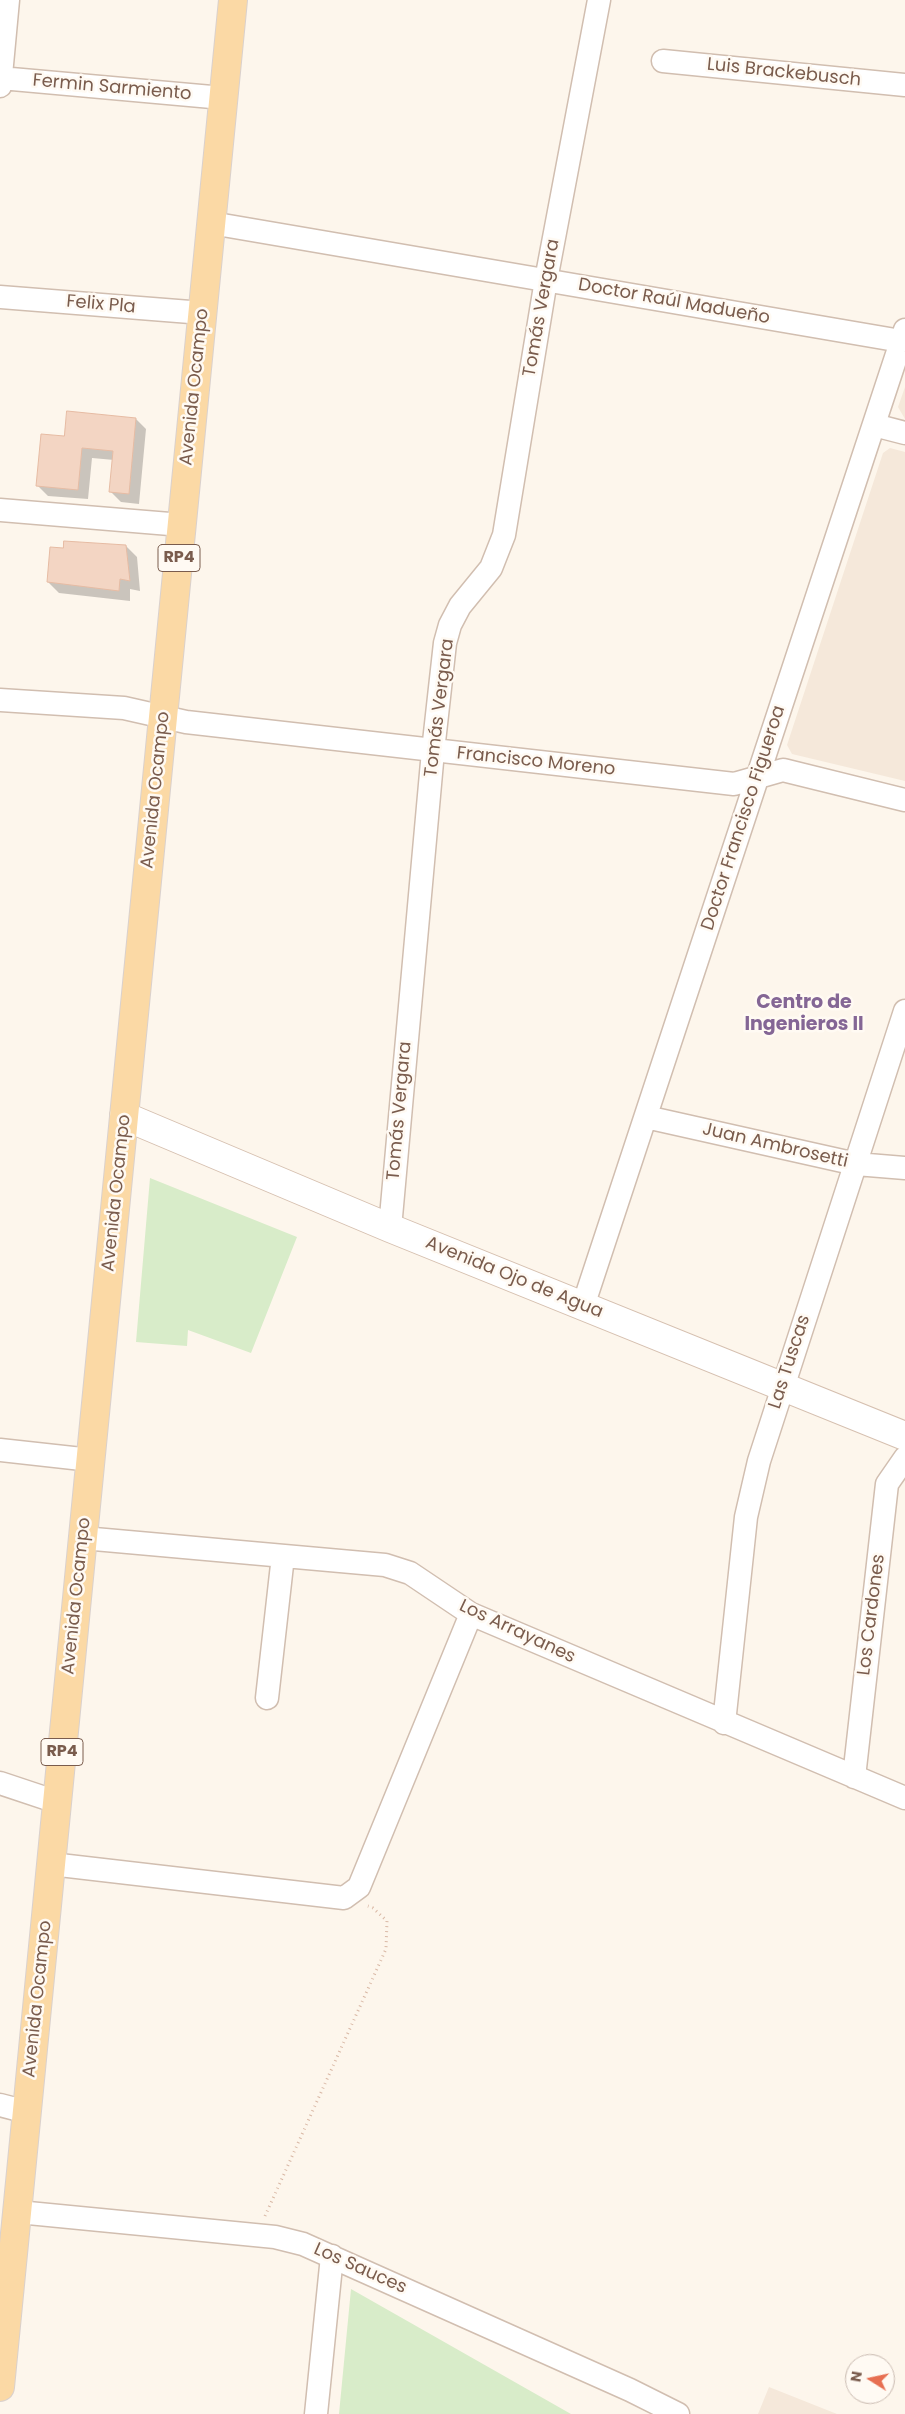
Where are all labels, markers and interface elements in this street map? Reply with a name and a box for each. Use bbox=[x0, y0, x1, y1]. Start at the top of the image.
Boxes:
street label: Luis Brackebusch bbox=[706, 54, 862, 92]
street label: Fermin Sarmiento bbox=[32, 70, 192, 106]
street label: Tomás Vergara bbox=[519, 237, 565, 379]
street label: Doctor Raúl Madueño bbox=[577, 275, 771, 329]
street label: Felix Pla bbox=[65, 291, 137, 319]
street label: Avenida Ocampo bbox=[176, 307, 214, 467]
road number: RP4 bbox=[158, 544, 200, 572]
street label: Tomás Vergara bbox=[421, 637, 459, 779]
street label: Doctor Francisco Figueroa bbox=[697, 703, 791, 933]
street label: Avenida Ocampo bbox=[137, 710, 175, 870]
street label: Francisco Moreno bbox=[456, 743, 616, 781]
district label: Centro de Ingenieros II bbox=[744, 992, 864, 1036]
street label: Tomás Vergara bbox=[383, 1041, 417, 1181]
street label: Avenida Ocampo bbox=[98, 1113, 136, 1273]
street label: Juan Ambrosetti bbox=[700, 1119, 850, 1173]
street label: Avenida Ojo de Agua bbox=[422, 1232, 606, 1324]
street label: Las Tuscas bbox=[765, 1312, 815, 1412]
street label: Avenida Ocampo bbox=[58, 1516, 96, 1676]
street label: Los Cardones bbox=[854, 1553, 890, 1677]
street label: Los Arrayanes bbox=[456, 1596, 578, 1668]
road number: RP4 bbox=[41, 1738, 83, 1765]
street label: Avenida Ocampo bbox=[19, 1919, 57, 2079]
street label: Los Sauces bbox=[310, 2239, 410, 2299]
north arrow bbox=[845, 2354, 895, 2404]
text: N bbox=[845, 2370, 867, 2383]

